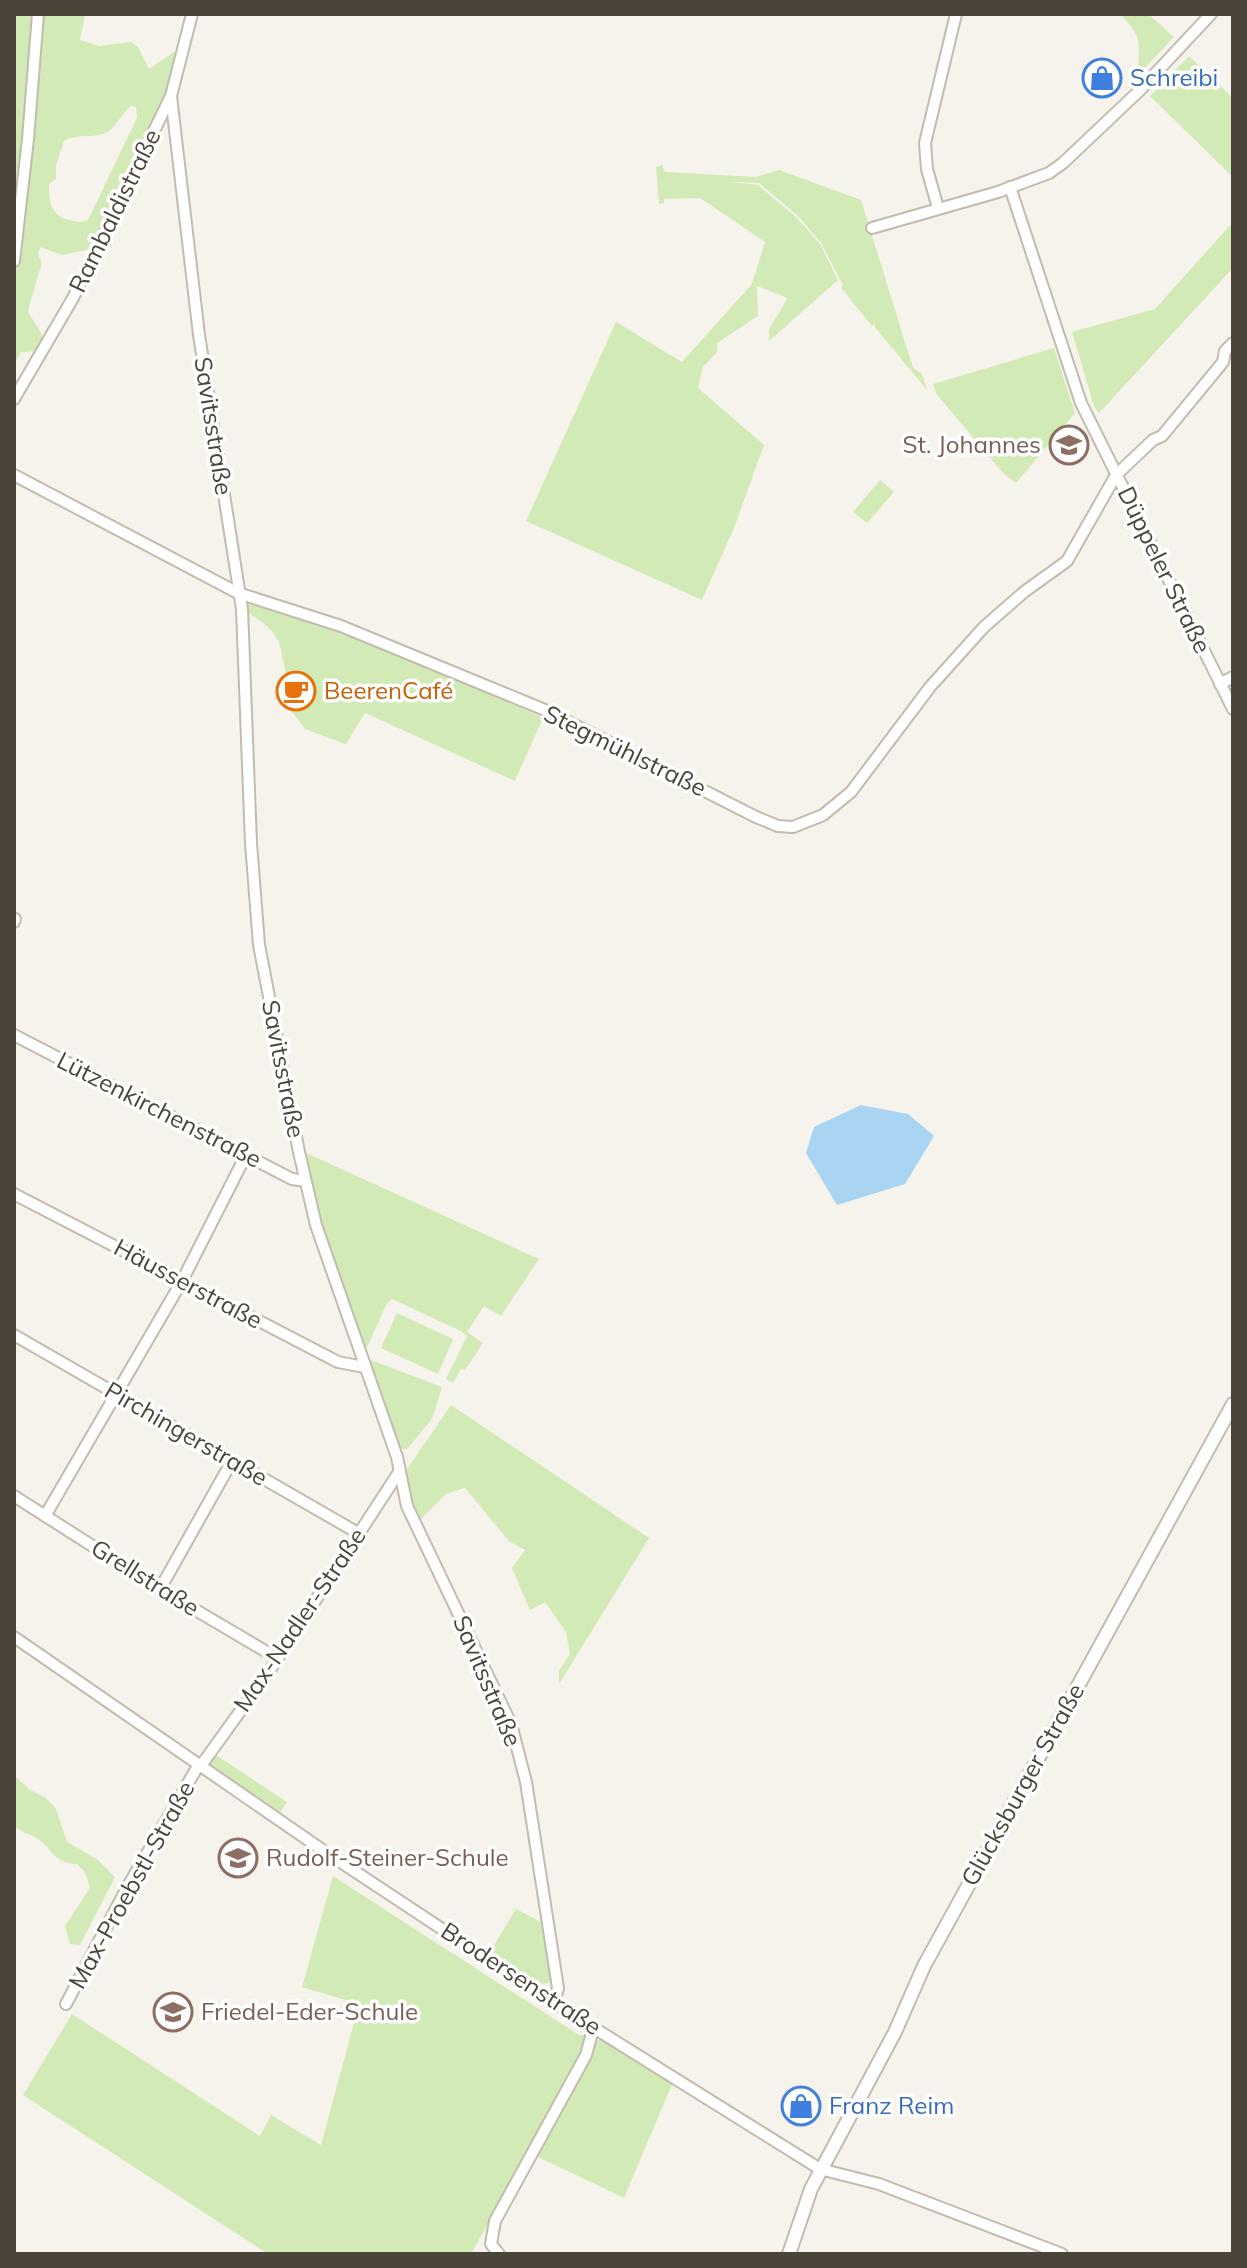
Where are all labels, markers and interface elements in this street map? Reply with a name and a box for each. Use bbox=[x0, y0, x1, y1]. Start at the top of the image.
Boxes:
shop icon: Schreibi bbox=[1081, 57, 1123, 99]
place label: Schreibi bbox=[1130, 62, 1218, 92]
street label: Rambaldistraße bbox=[62, 124, 167, 297]
street label: Savitsstraße bbox=[188, 355, 240, 497]
school or university icon: St. Johannes bbox=[1048, 424, 1090, 466]
place label: St. Johannes bbox=[902, 429, 1041, 459]
street label: Düppeler Straße bbox=[1112, 481, 1218, 658]
cafe icon: BeerenCafé bbox=[275, 670, 317, 712]
place label: BeerenCafé bbox=[324, 675, 453, 705]
street label: Stegmühlstraße bbox=[539, 698, 712, 802]
street label: Savitsstraße bbox=[256, 998, 312, 1140]
street label: Lützenkirchenstraße bbox=[52, 1045, 267, 1174]
street label: Häusserstraße bbox=[109, 1231, 268, 1335]
street label: Pirchingerstraße bbox=[100, 1374, 273, 1492]
street label: Max-Nadler-Straße bbox=[227, 1522, 372, 1717]
street label: Grellstraße bbox=[86, 1532, 205, 1622]
street label: Savitsstraße bbox=[447, 1611, 529, 1751]
street label: Glücksburger Straße bbox=[954, 1678, 1090, 1891]
street label: Max-Proebstl-Straße bbox=[62, 1775, 201, 1994]
school or university icon: Rudolf-Steiner-Schule bbox=[217, 1837, 259, 1879]
place label: Rudolf-Steiner-Schule bbox=[266, 1842, 509, 1872]
street label: Brodersenstraße bbox=[436, 1915, 607, 2041]
school or university icon: Friedel-Eder-Schule bbox=[152, 1991, 194, 2033]
place label: Friedel-Eder-Schule bbox=[201, 1996, 418, 2026]
shop icon: Franz Reim bbox=[780, 2085, 822, 2127]
place label: Franz Reim bbox=[829, 2090, 954, 2120]

